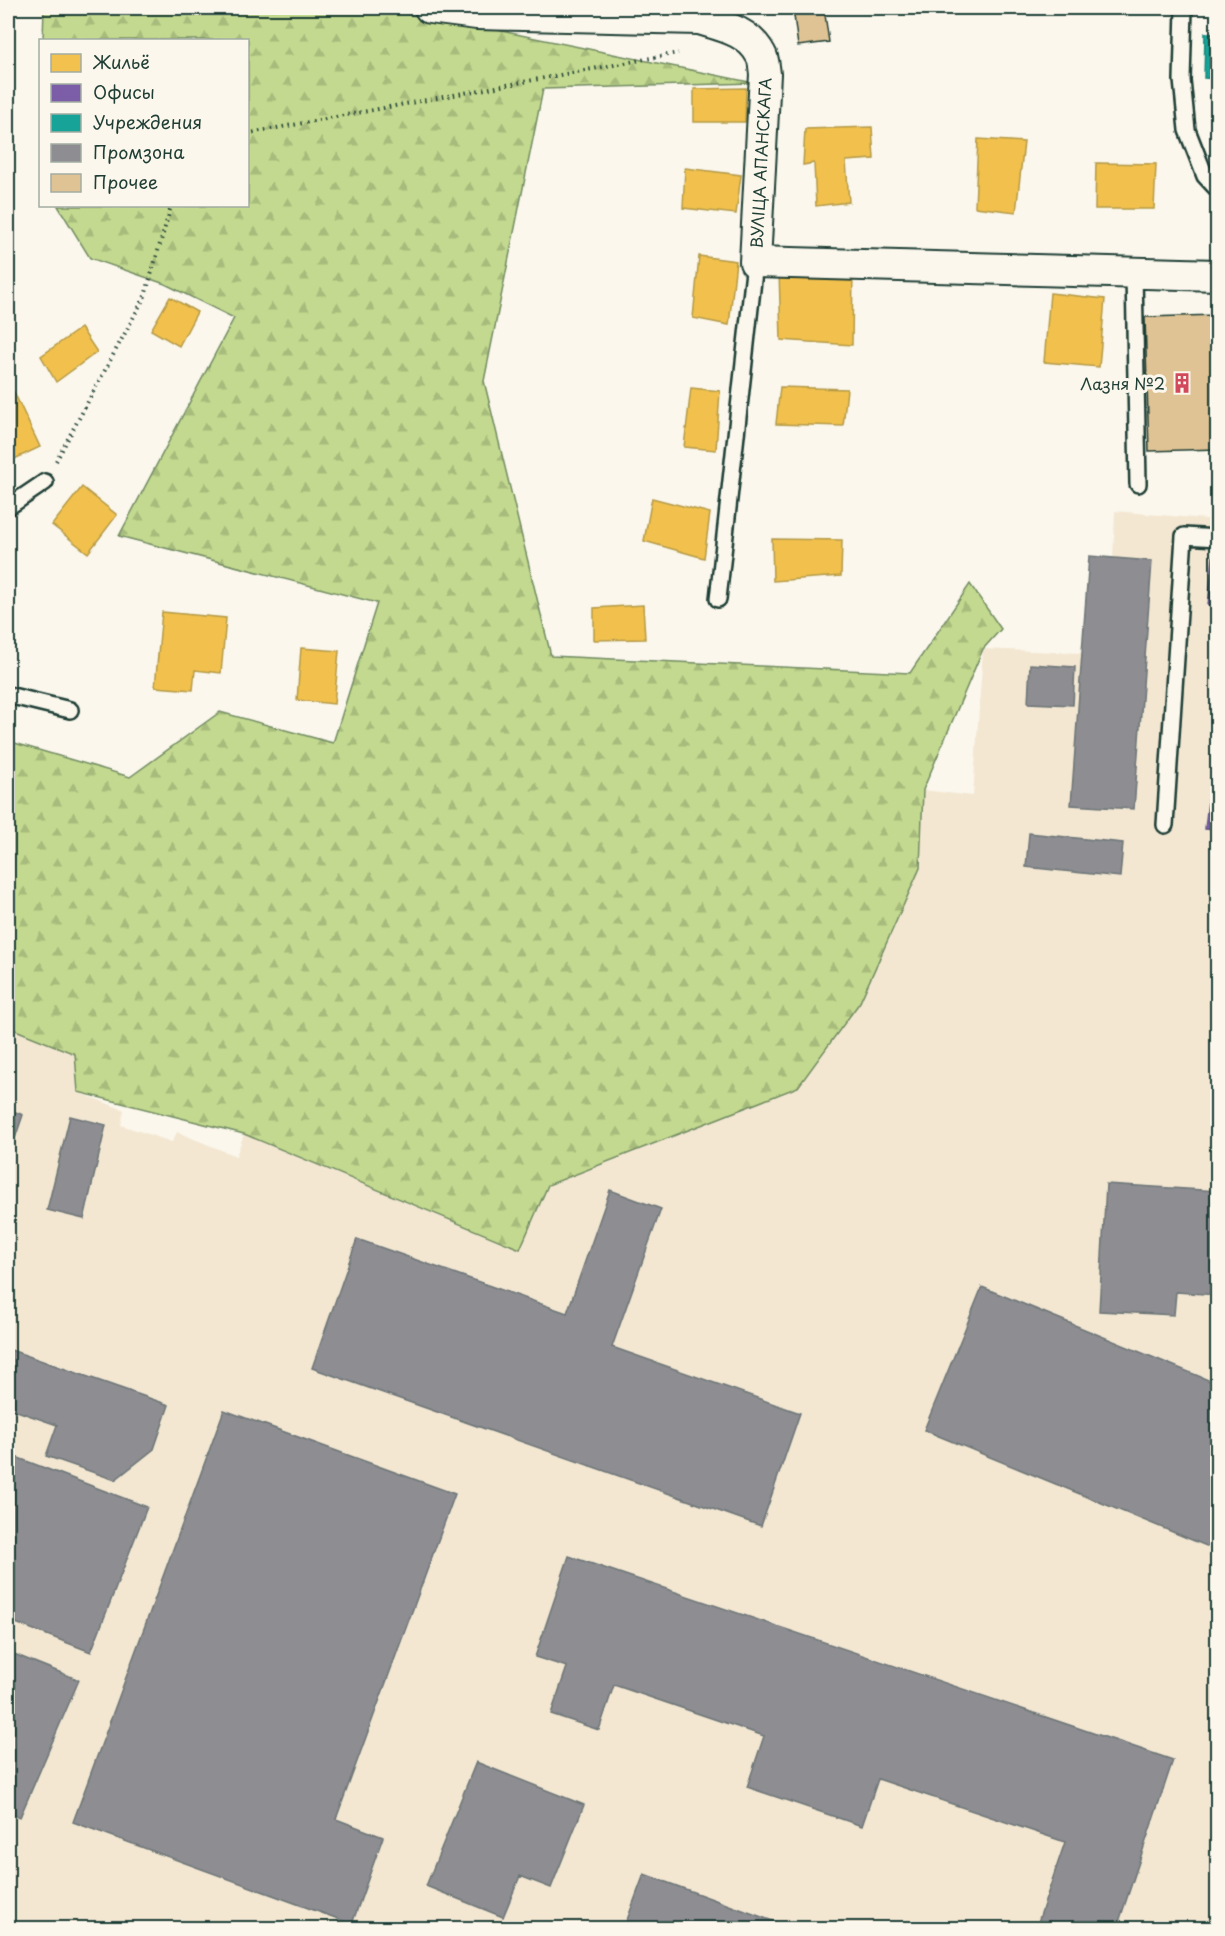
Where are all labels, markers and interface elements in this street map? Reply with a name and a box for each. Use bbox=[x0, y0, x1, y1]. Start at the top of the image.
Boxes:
legend bbox=[39, 39, 249, 207]
text: Жильё bbox=[92, 48, 150, 75]
street label: ВУЛІЦА АПАНСКАГА bbox=[744, 77, 776, 249]
text: Офисы bbox=[93, 78, 155, 105]
text: Учреждения bbox=[93, 108, 202, 135]
text: Промзона bbox=[93, 138, 185, 165]
text: Прочее bbox=[93, 168, 158, 195]
place label: Лазня №2 bbox=[1080, 371, 1165, 395]
building icon: Лазня №2 bbox=[1170, 371, 1194, 395]

